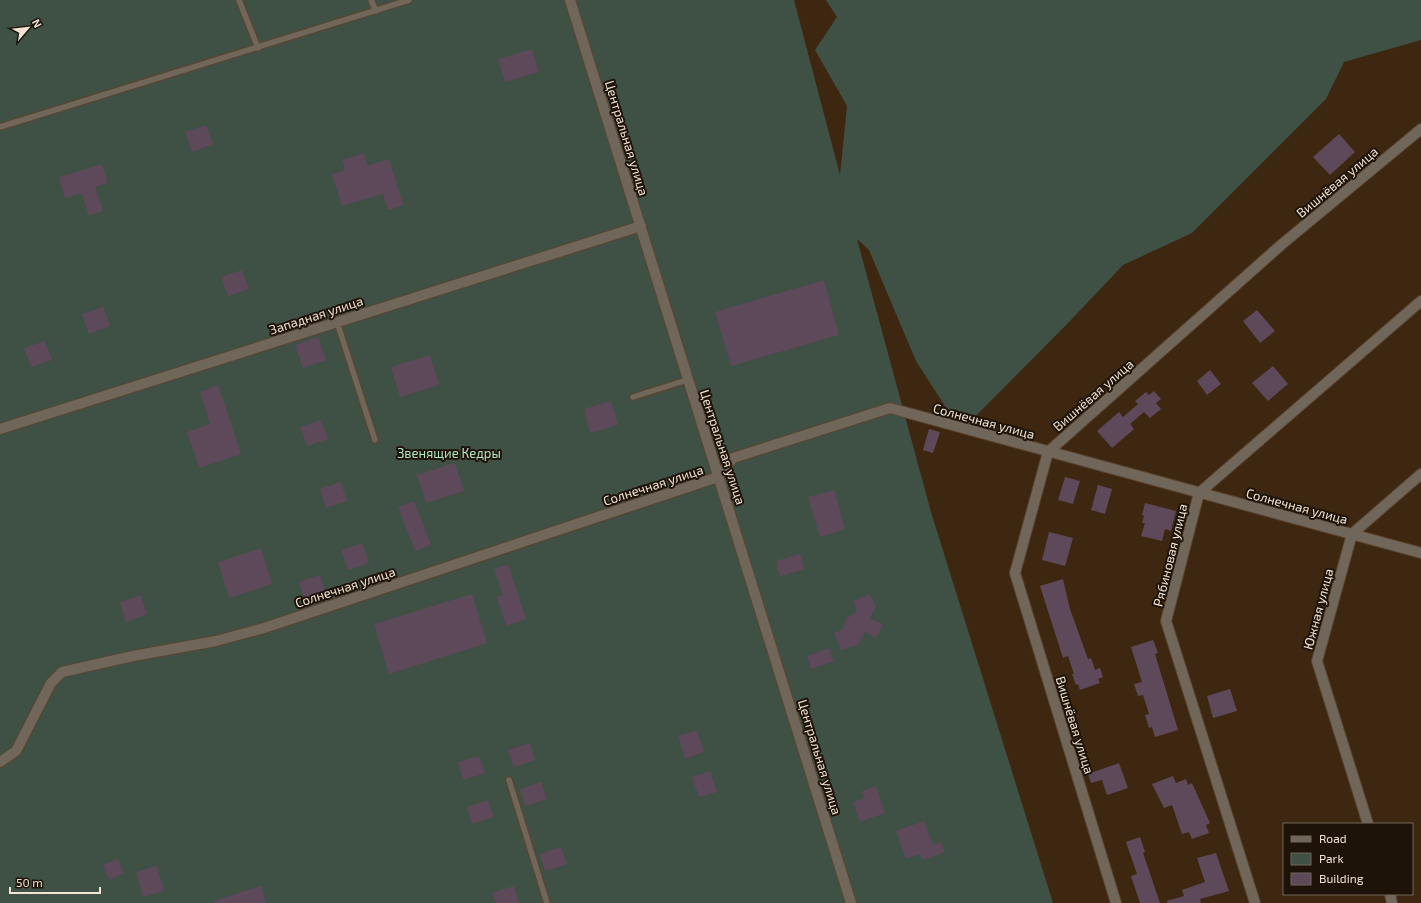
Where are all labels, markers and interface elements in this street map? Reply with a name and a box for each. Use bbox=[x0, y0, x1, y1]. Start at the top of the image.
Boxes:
north arrow bbox=[8, 8, 48, 48]
text: N bbox=[30, 17, 45, 30]
street label: Центральная улица bbox=[602, 78, 652, 198]
street label: Вишнёвая улица bbox=[1293, 143, 1381, 221]
street label: Западная улица bbox=[267, 292, 365, 338]
street label: Вишнёвая улица bbox=[1049, 356, 1137, 434]
street label: Центральная улица bbox=[697, 388, 749, 506]
street label: Солнечная улица bbox=[931, 400, 1037, 442]
park label: Звенящие Кедры bbox=[397, 445, 501, 461]
street label: Солнечная улица bbox=[601, 461, 705, 509]
street label: Солнечная улица bbox=[1244, 485, 1350, 527]
street label: Рябиновая улица bbox=[1149, 502, 1191, 608]
street label: Солнечная улица bbox=[293, 563, 397, 611]
street label: Южная улица bbox=[1299, 567, 1337, 651]
street label: Вишнёвая улица bbox=[1053, 674, 1097, 776]
street label: Центральная улица bbox=[795, 697, 845, 817]
legend bbox=[1283, 823, 1413, 895]
text: Road bbox=[1319, 831, 1347, 845]
text: Park bbox=[1319, 851, 1344, 865]
scale bar bbox=[10, 869, 100, 895]
text: Building bbox=[1319, 871, 1364, 885]
text: 50 m bbox=[16, 875, 43, 889]

